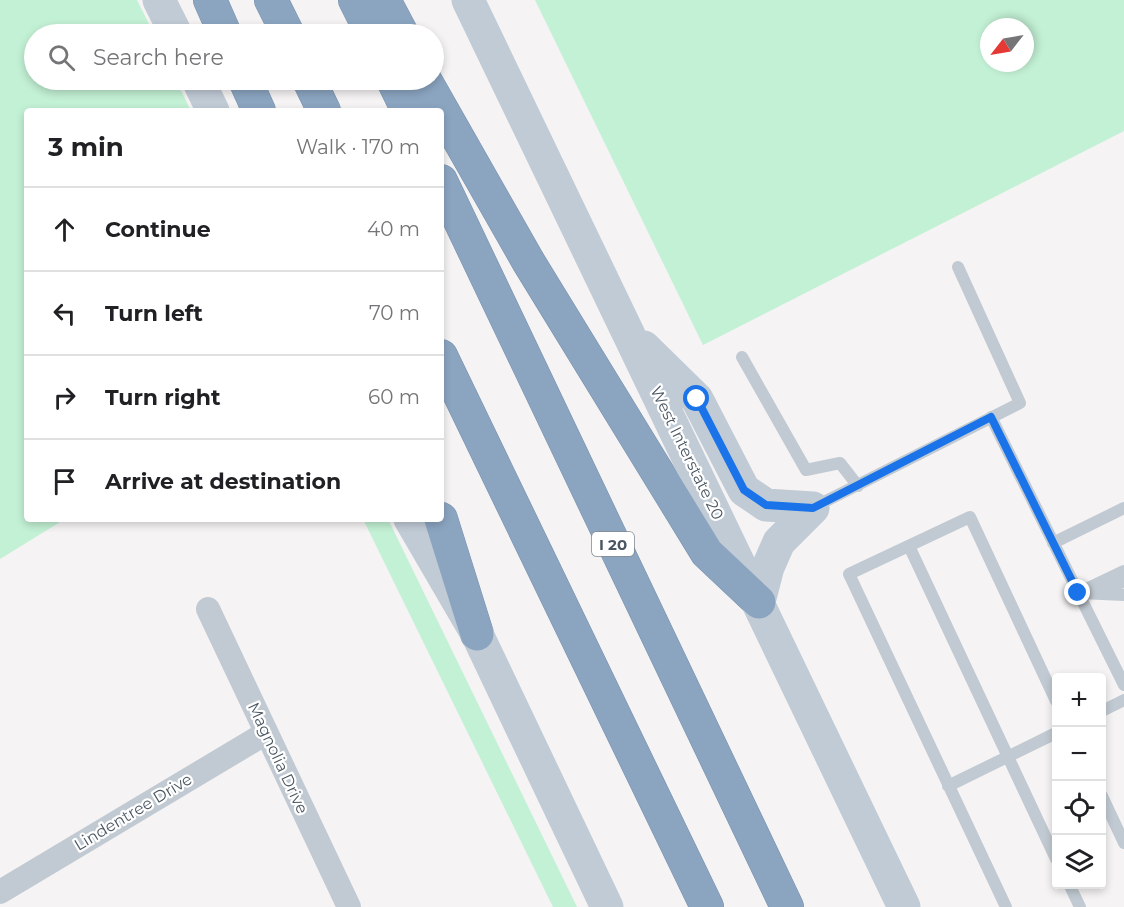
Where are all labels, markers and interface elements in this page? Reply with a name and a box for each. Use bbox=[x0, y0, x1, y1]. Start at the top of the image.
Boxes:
north arrow bbox=[980, 18, 1034, 72]
search box bbox=[24, 24, 444, 90]
icon: search bbox=[45, 41, 78, 74]
text: Search here bbox=[93, 44, 224, 71]
text: 3 min bbox=[48, 131, 124, 163]
text: Walk · 170 m bbox=[296, 135, 420, 159]
icon: ahead bbox=[48, 213, 81, 246]
text: Continue bbox=[105, 216, 211, 243]
text: 40 m bbox=[367, 217, 420, 241]
icon: left bbox=[48, 297, 81, 330]
text: Turn left bbox=[105, 300, 203, 327]
text: 70 m bbox=[369, 301, 420, 325]
icon: right bbox=[48, 381, 81, 414]
street label: West Interstate 20 bbox=[646, 383, 728, 523]
text: Turn right bbox=[105, 384, 220, 411]
text: 60 m bbox=[368, 385, 420, 409]
route start bbox=[683, 385, 709, 411]
icon: arrive bbox=[48, 465, 81, 498]
text: Arrive at destination bbox=[105, 468, 341, 495]
road number: I 20 bbox=[592, 532, 634, 556]
route end bbox=[1064, 579, 1090, 605]
map controls bbox=[1052, 673, 1106, 889]
button: + bbox=[1052, 673, 1106, 727]
street label: Magnolia Drive bbox=[244, 699, 312, 817]
button: − bbox=[1052, 727, 1106, 781]
street label: Lindentree Drive bbox=[71, 769, 195, 855]
button: locate bbox=[1052, 781, 1106, 835]
button: layers bbox=[1052, 835, 1106, 889]

